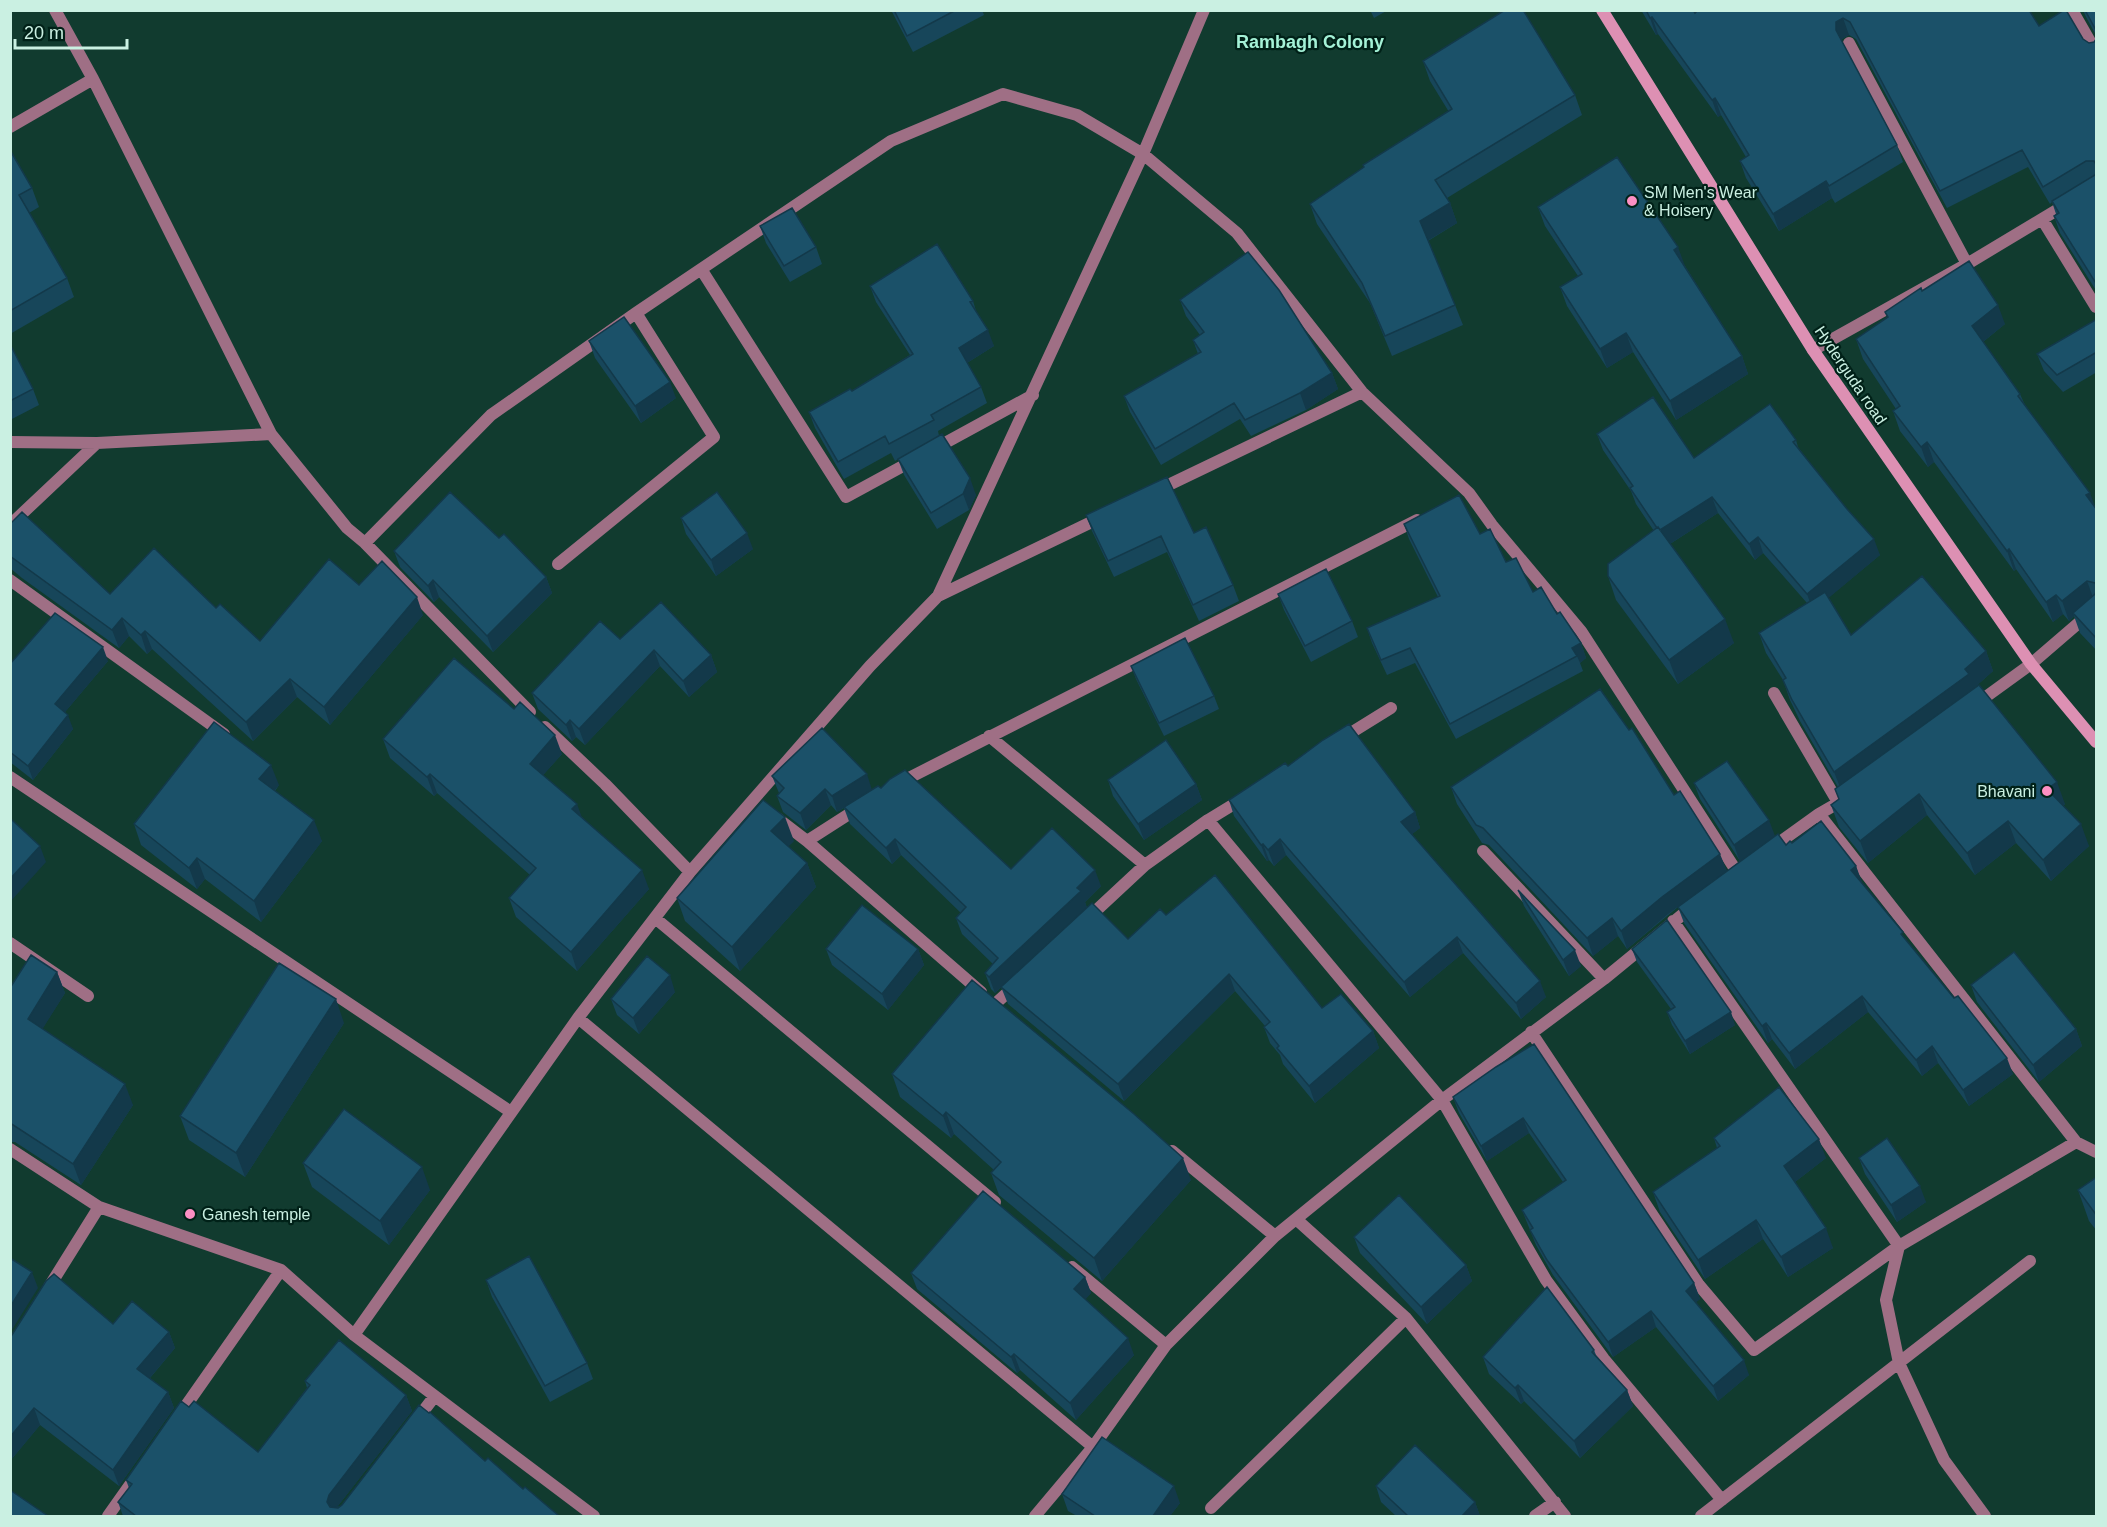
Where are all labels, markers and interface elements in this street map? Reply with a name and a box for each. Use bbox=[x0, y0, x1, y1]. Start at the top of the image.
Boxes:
scale bar bbox=[15, 12, 128, 50]
text: 20 m bbox=[24, 23, 64, 43]
district label: Rambagh Colony bbox=[1236, 32, 1384, 52]
place label: SM Men's Wear & Hoisery bbox=[1644, 184, 1758, 219]
marker: SM Men's Wear & Hoisery bbox=[1625, 194, 1639, 208]
street label: Hyderguda road bbox=[1811, 323, 1890, 428]
place label: Bhavani bbox=[1977, 783, 2035, 800]
marker: Bhavani bbox=[2040, 784, 2054, 798]
place label: Ganesh temple bbox=[202, 1206, 311, 1223]
marker: Ganesh temple bbox=[183, 1207, 197, 1221]

